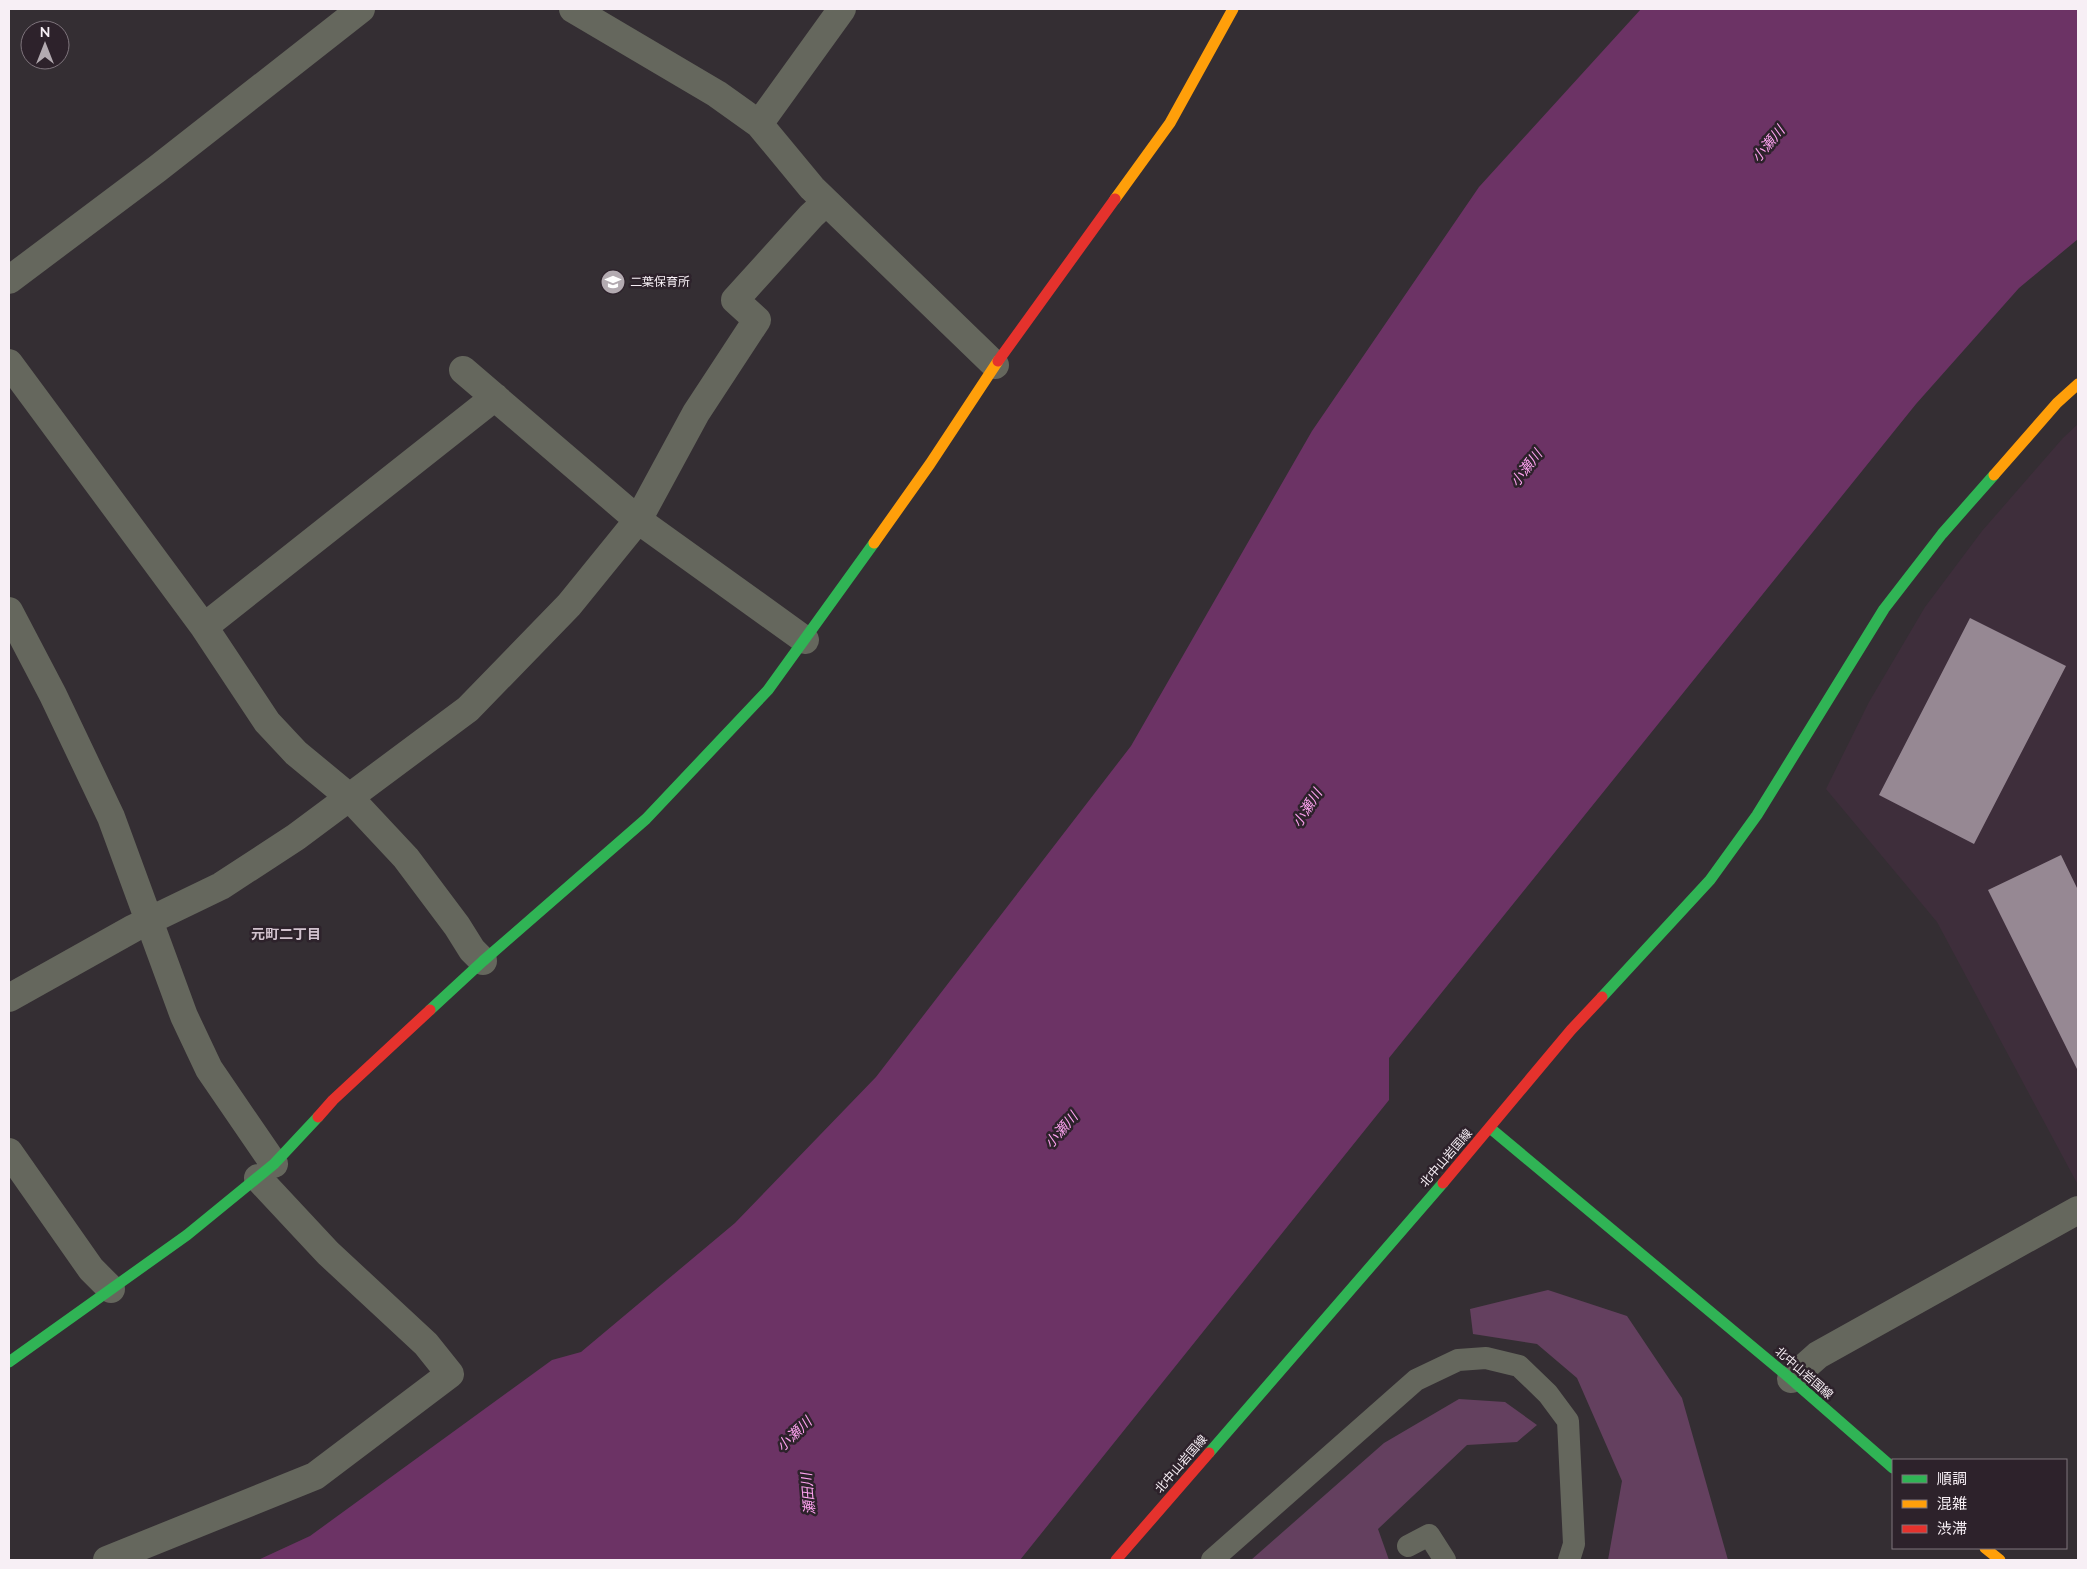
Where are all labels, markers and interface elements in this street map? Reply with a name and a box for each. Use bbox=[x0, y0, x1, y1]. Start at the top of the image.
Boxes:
north arrow bbox=[20, 20, 70, 70]
text: N bbox=[40, 23, 50, 41]
water label: 小瀬川 bbox=[1748, 121, 1790, 166]
school or university icon: 二葉保育所 bbox=[600, 269, 626, 295]
place label: 二葉保育所 bbox=[630, 274, 690, 289]
water label: 小瀬川 bbox=[1506, 444, 1547, 490]
water label: 小瀬川 bbox=[1288, 784, 1327, 831]
district label: 元町二丁目 bbox=[251, 925, 321, 943]
water label: 小瀬川 bbox=[1040, 1107, 1083, 1152]
street label: 北中山岩国線 bbox=[1416, 1126, 1475, 1190]
street label: 北中山岩国線 bbox=[1772, 1343, 1836, 1402]
water label: 小瀬川 bbox=[773, 1412, 817, 1455]
street label: 北中山岩国線 bbox=[1151, 1432, 1210, 1496]
legend bbox=[1892, 1459, 2067, 1549]
text: 順調 bbox=[1937, 1469, 1967, 1488]
water label: 瀬田川 bbox=[797, 1470, 819, 1516]
text: 混雑 bbox=[1937, 1494, 1967, 1513]
text: 渋滞 bbox=[1937, 1519, 1967, 1538]

